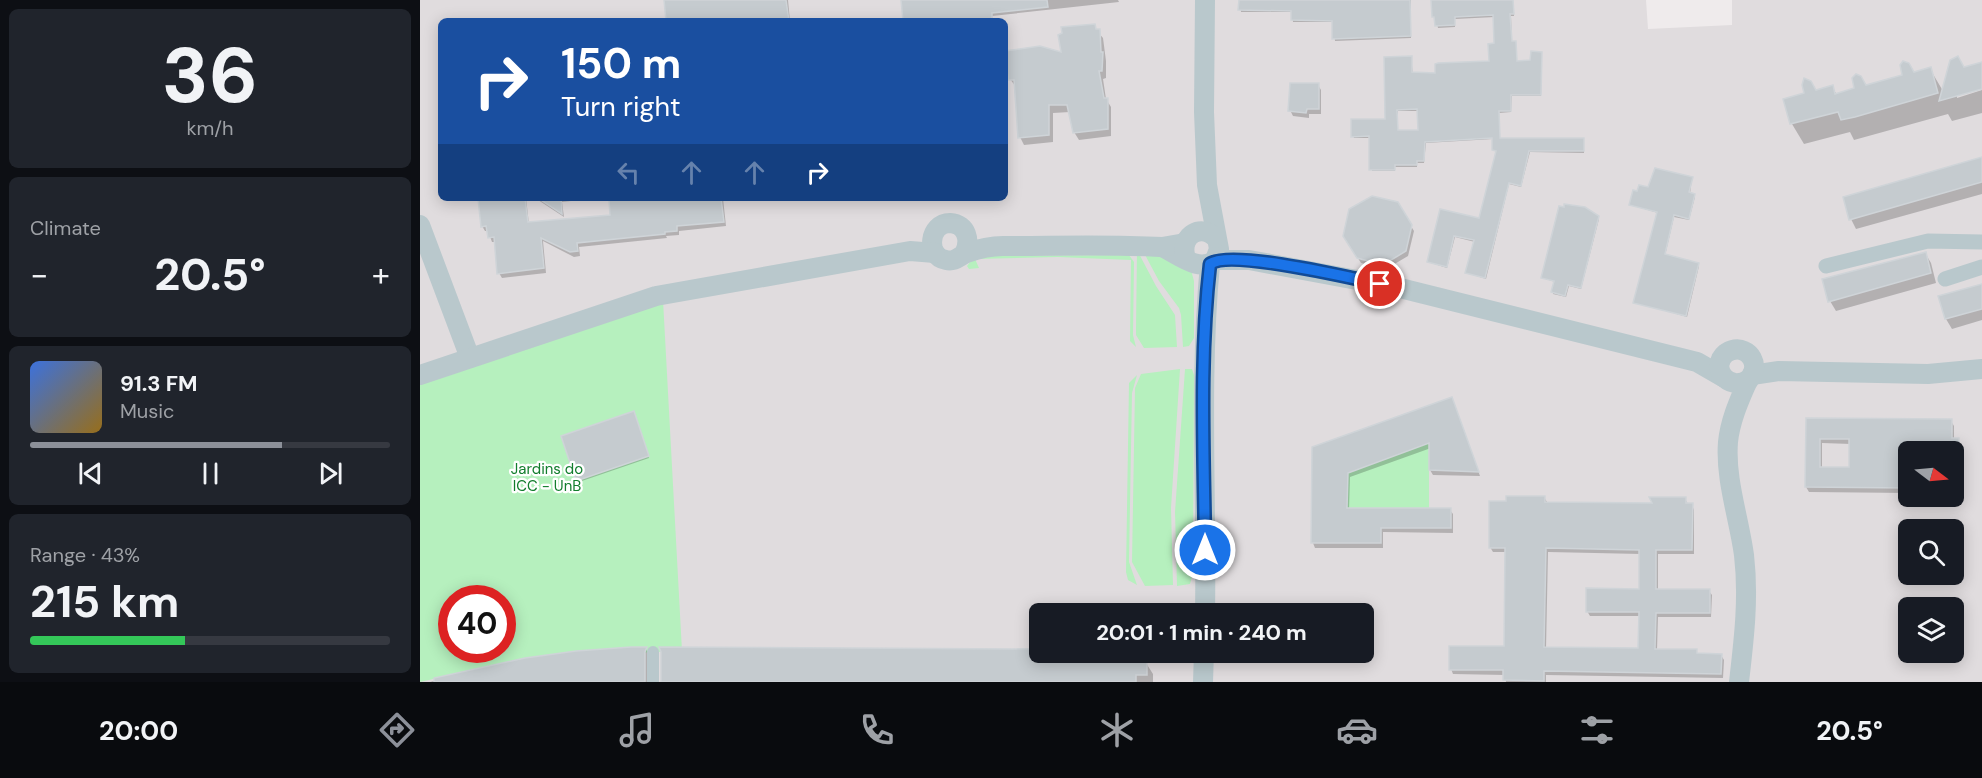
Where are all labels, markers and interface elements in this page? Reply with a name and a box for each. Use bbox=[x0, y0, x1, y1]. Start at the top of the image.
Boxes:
text: 36 bbox=[162, 25, 258, 126]
text: 150 m bbox=[561, 36, 681, 91]
icon: right bbox=[462, 42, 540, 120]
text: Turn right bbox=[561, 89, 681, 124]
text: km/h bbox=[186, 115, 234, 141]
icon: left bbox=[612, 156, 645, 189]
icon: ahead bbox=[675, 156, 708, 189]
icon: ahead bbox=[738, 156, 771, 189]
icon: right bbox=[801, 156, 834, 189]
text: Climate bbox=[30, 215, 101, 241]
text: 20.5° bbox=[154, 245, 266, 304]
text: − bbox=[30, 253, 48, 296]
text: + bbox=[372, 253, 390, 296]
pin bbox=[1354, 258, 1405, 309]
icon: arrive bbox=[1363, 267, 1396, 300]
text: 91.3 FM bbox=[120, 369, 198, 398]
text: Music bbox=[120, 398, 175, 424]
north arrow bbox=[1898, 441, 1964, 507]
map controls bbox=[1898, 441, 1964, 663]
icon: previous bbox=[74, 457, 107, 490]
icon: pause bbox=[194, 457, 227, 490]
icon: next bbox=[314, 457, 347, 490]
park label: Jardins do ICC - UnB bbox=[511, 459, 583, 496]
position arrow bbox=[1173, 518, 1237, 582]
button: search bbox=[1898, 519, 1964, 585]
text: Range · 43% bbox=[30, 542, 140, 568]
text: 215 km bbox=[30, 572, 179, 631]
speed limit sign: 40 bbox=[438, 585, 516, 663]
button: layers bbox=[1898, 597, 1964, 663]
text: 20:01 · 1 min · 240 m bbox=[1096, 618, 1307, 647]
icon: directions bbox=[376, 709, 418, 751]
icon: music bbox=[616, 709, 658, 751]
icon: phone bbox=[856, 709, 898, 751]
icon: climate bbox=[1096, 709, 1138, 751]
icon: car bbox=[1336, 709, 1378, 751]
icon: filters bbox=[1576, 709, 1618, 751]
text: 20:00 bbox=[99, 713, 178, 748]
text: 20.5° bbox=[1816, 713, 1883, 748]

